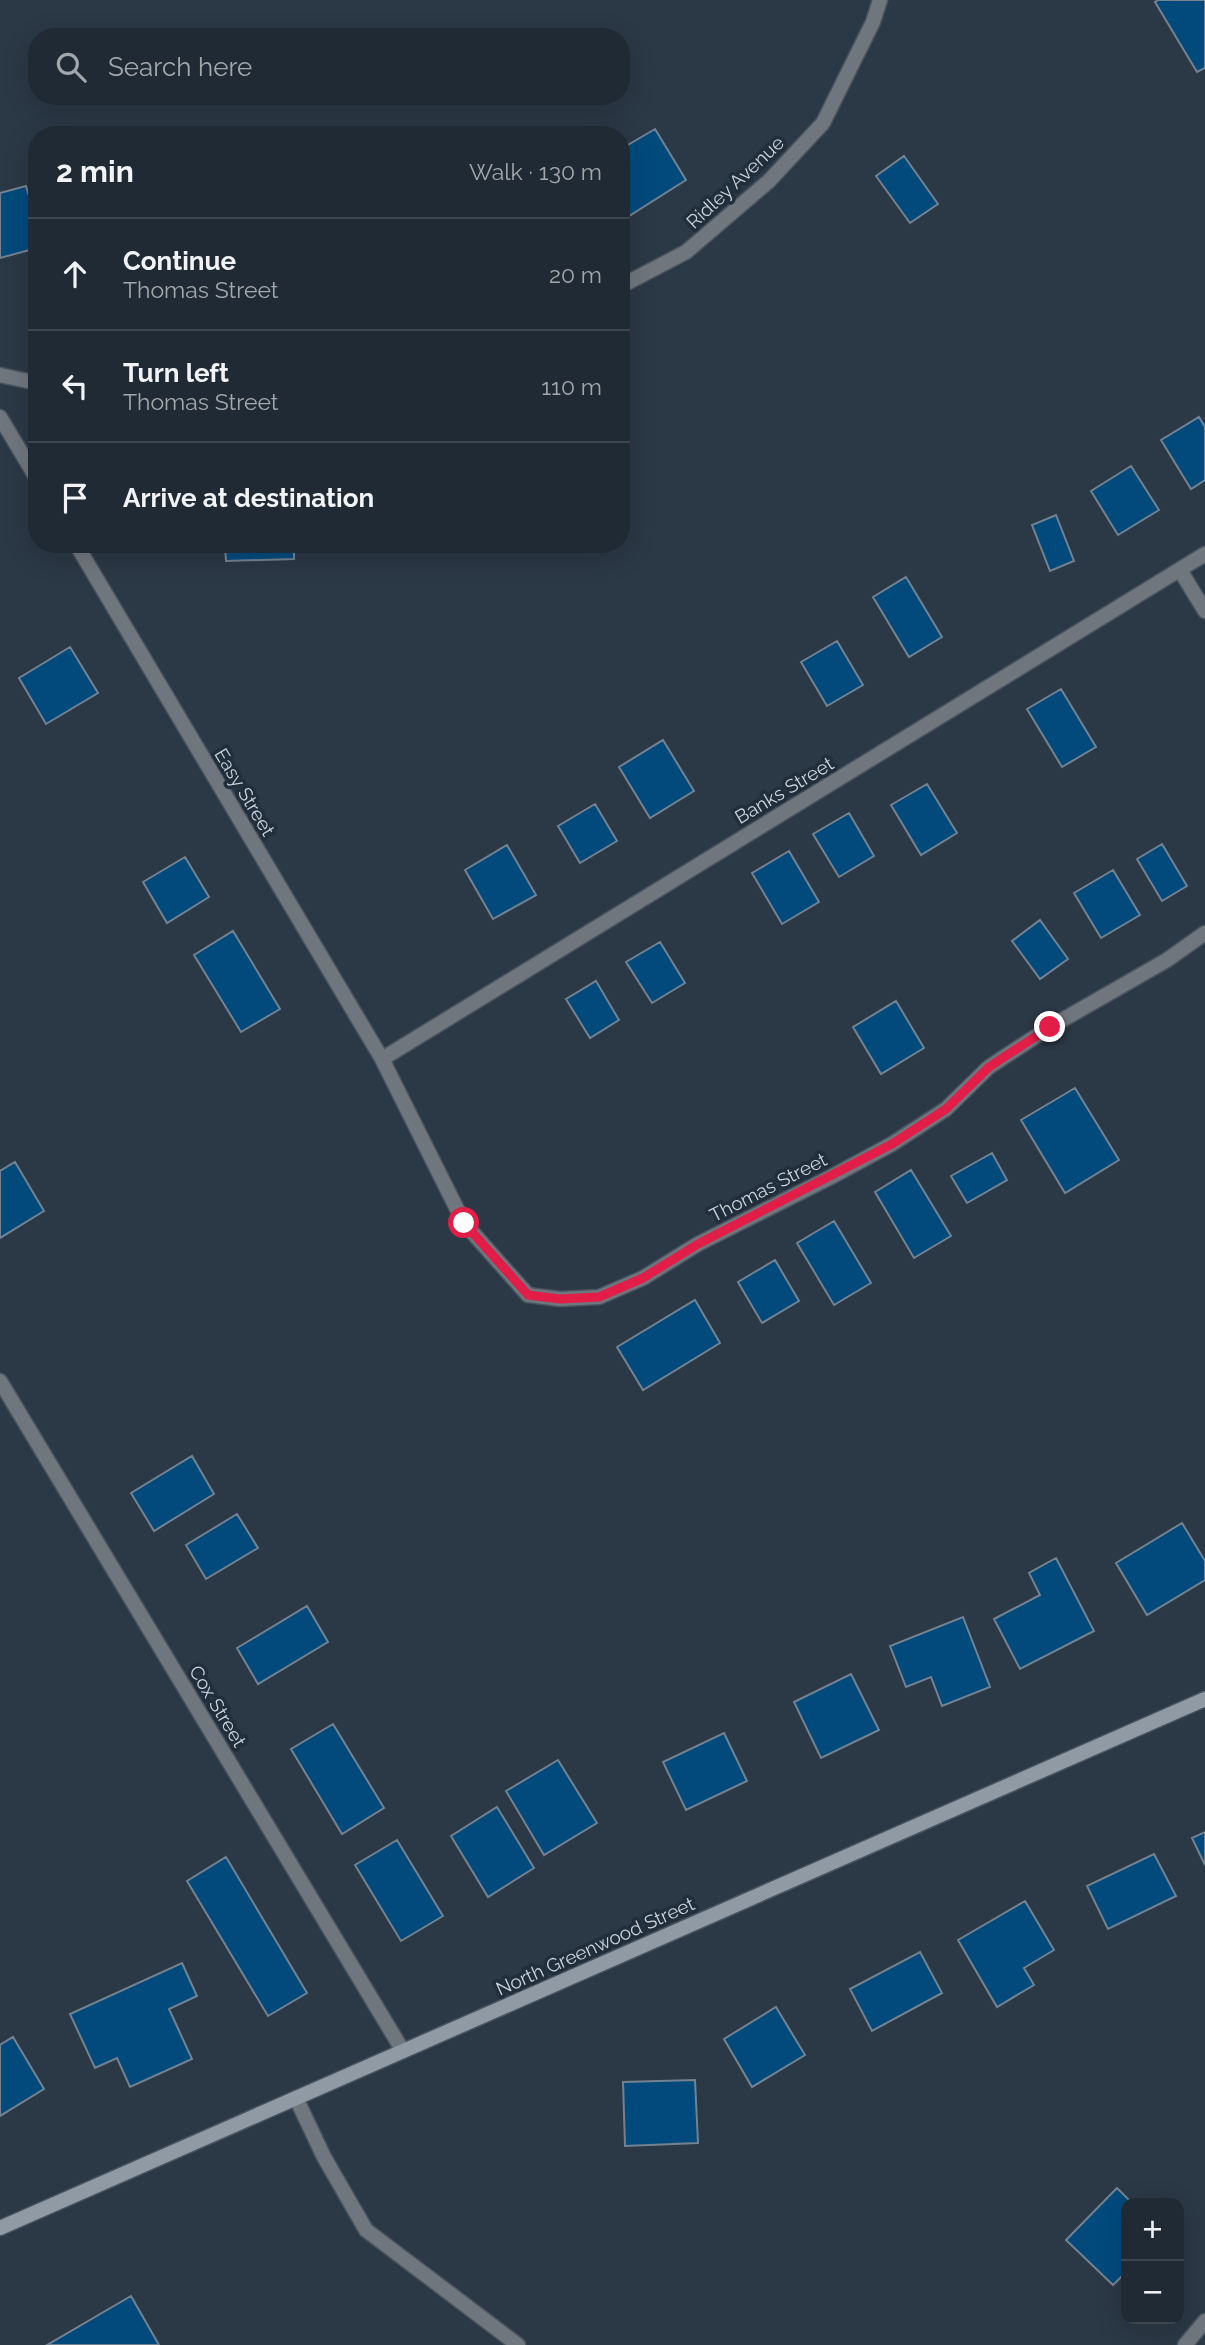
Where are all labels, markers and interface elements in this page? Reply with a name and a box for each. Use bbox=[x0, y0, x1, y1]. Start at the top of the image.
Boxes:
search box bbox=[28, 28, 630, 105]
icon: search bbox=[52, 48, 90, 86]
text: Search here bbox=[108, 52, 252, 82]
street label: Ridley Avenue bbox=[682, 131, 788, 233]
text: 2 min bbox=[56, 154, 134, 189]
text: Walk · 130 m bbox=[469, 158, 602, 185]
text: Continue bbox=[123, 246, 236, 276]
icon: ahead bbox=[56, 255, 94, 293]
text: 20 m bbox=[549, 261, 602, 288]
text: Thomas Street bbox=[123, 276, 279, 303]
text: Turn left bbox=[123, 358, 229, 388]
icon: left bbox=[56, 367, 94, 405]
text: 110 m bbox=[541, 373, 602, 400]
text: Thomas Street bbox=[123, 388, 279, 415]
icon: arrive bbox=[56, 479, 94, 517]
text: Arrive at destination bbox=[123, 483, 374, 513]
street label: Easy Street bbox=[210, 744, 280, 840]
street label: Banks Street bbox=[731, 752, 838, 828]
route end bbox=[1034, 1011, 1065, 1042]
street label: Thomas Street bbox=[706, 1148, 831, 1226]
route start bbox=[448, 1207, 479, 1238]
street label: Cox Street bbox=[185, 1661, 251, 1751]
street label: North Greenwood Street bbox=[492, 1892, 698, 2000]
map controls bbox=[1121, 2198, 1184, 2324]
button: + bbox=[1121, 2198, 1184, 2261]
button: − bbox=[1121, 2261, 1184, 2324]

